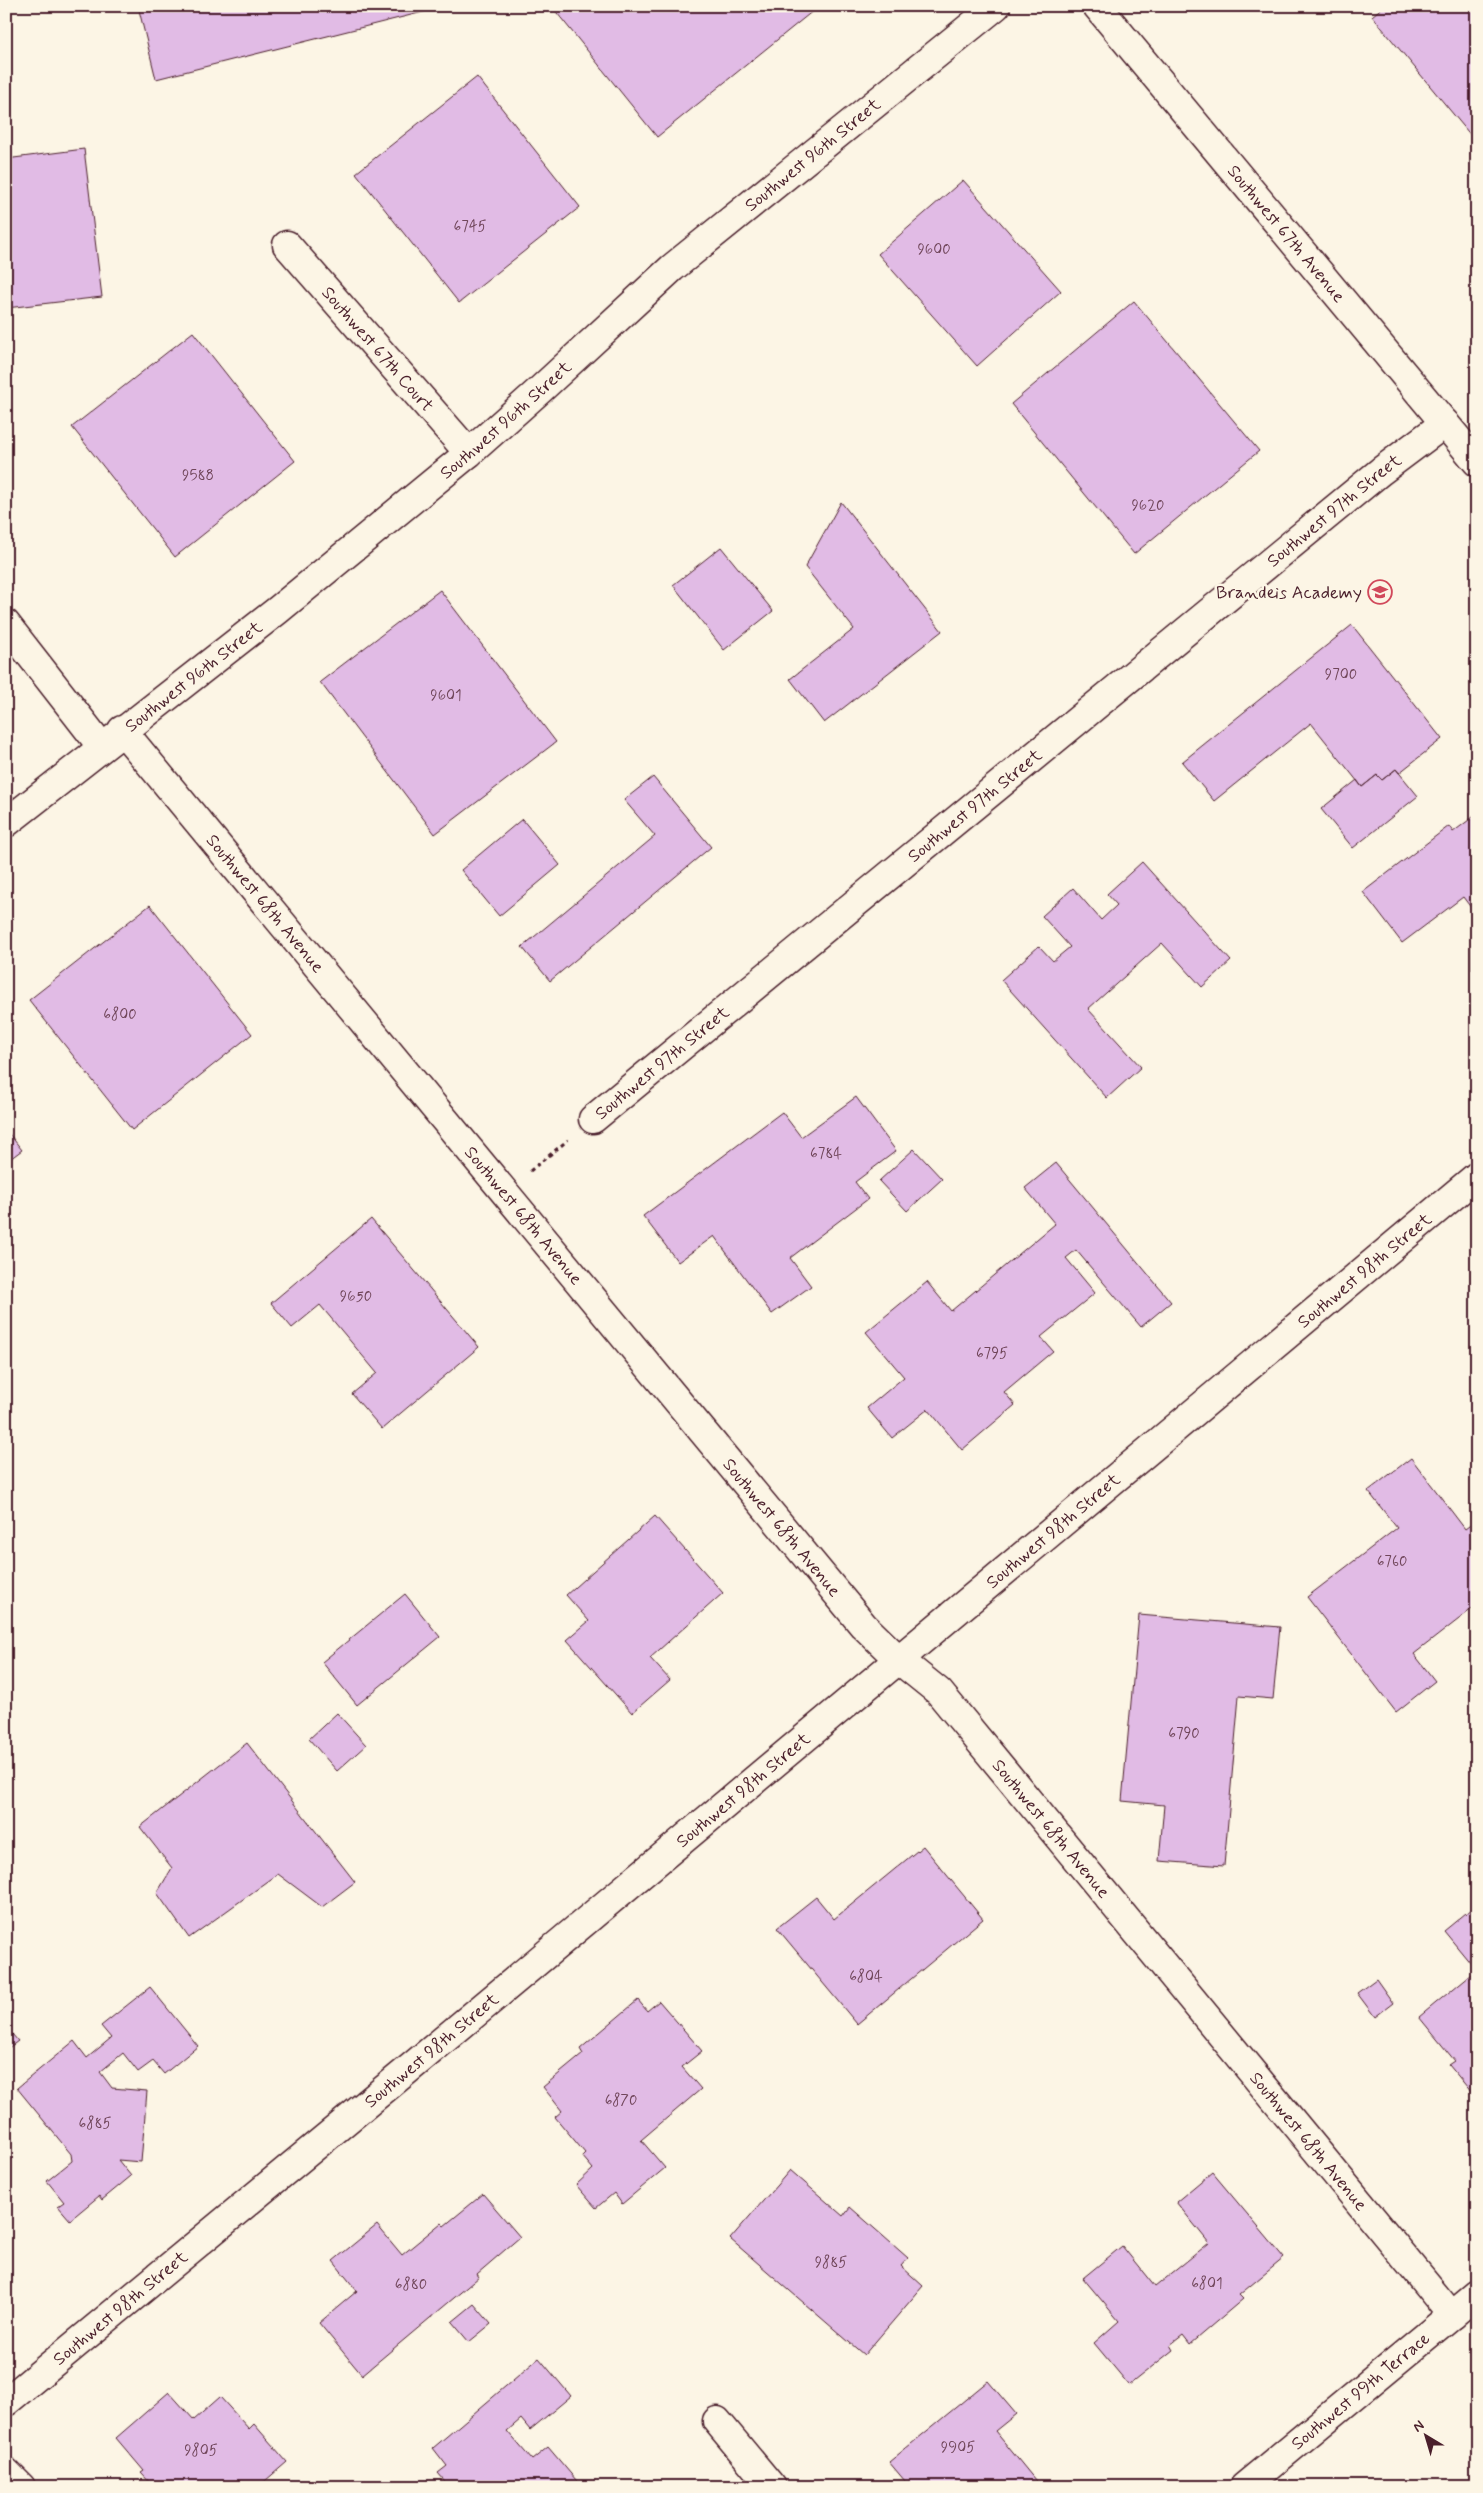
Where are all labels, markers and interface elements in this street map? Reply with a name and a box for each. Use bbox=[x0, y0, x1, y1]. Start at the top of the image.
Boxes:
street label: Southwest 96th Street bbox=[740, 93, 886, 217]
street label: Southwest 67th Avenue bbox=[1221, 160, 1350, 308]
house number: 6745 bbox=[453, 217, 487, 237]
house number: 9600 bbox=[917, 240, 951, 260]
street label: Southwest 67th Court bbox=[316, 282, 439, 417]
street label: Southwest 96th Street bbox=[435, 355, 577, 485]
street label: Southwest 97th Street bbox=[1262, 448, 1407, 573]
house number: 9588 bbox=[182, 466, 214, 486]
house number: 9620 bbox=[1132, 496, 1165, 516]
school or university icon: Brandeis Academy bbox=[1367, 579, 1393, 605]
place label: Brandeis Academy bbox=[1216, 581, 1362, 605]
street label: Southwest 96th Street bbox=[120, 615, 268, 738]
house number: 9700 bbox=[1325, 665, 1357, 685]
house number: 9601 bbox=[430, 686, 462, 706]
street label: Southwest 97th Street bbox=[903, 743, 1048, 868]
street label: Southwest 68th Avenue bbox=[200, 830, 329, 978]
street label: Southwest 97th Street bbox=[590, 1001, 735, 1126]
house number: 6800 bbox=[103, 1005, 137, 1025]
street label: Southwest 68th Avenue bbox=[458, 1141, 588, 1290]
house number: 6784 bbox=[810, 1144, 842, 1164]
street label: Southwest 98th Street bbox=[1293, 1208, 1437, 1334]
house number: 9650 bbox=[340, 1287, 372, 1307]
house number: 6795 bbox=[976, 1344, 1008, 1364]
street label: Southwest 68th Avenue bbox=[717, 1453, 846, 1602]
street label: Southwest 98th Street bbox=[981, 1468, 1126, 1595]
house number: 6760 bbox=[1377, 1552, 1407, 1572]
house number: 6790 bbox=[1168, 1724, 1200, 1744]
street label: Southwest 98th Street bbox=[671, 1727, 816, 1854]
street label: Southwest 68th Avenue bbox=[986, 1754, 1115, 1904]
house number: 6804 bbox=[849, 1967, 883, 1987]
street label: Southwest 98th Street bbox=[360, 1988, 504, 2114]
street label: Southwest 68th Avenue bbox=[1244, 2067, 1372, 2216]
house number: 6870 bbox=[605, 2091, 637, 2111]
house number: 6885 bbox=[78, 2114, 112, 2134]
street label: Southwest 98th Street bbox=[48, 2245, 193, 2371]
house number: 9885 bbox=[815, 2253, 847, 2273]
house number: 6801 bbox=[1191, 2274, 1223, 2294]
house number: 6880 bbox=[395, 2275, 427, 2295]
street label: Southwest 99th Terrace bbox=[1286, 2327, 1435, 2456]
north arrow bbox=[1400, 2410, 1450, 2460]
text: N bbox=[1409, 2417, 1428, 2437]
house number: 9905 bbox=[941, 2438, 975, 2458]
house number: 9805 bbox=[184, 2441, 218, 2461]

